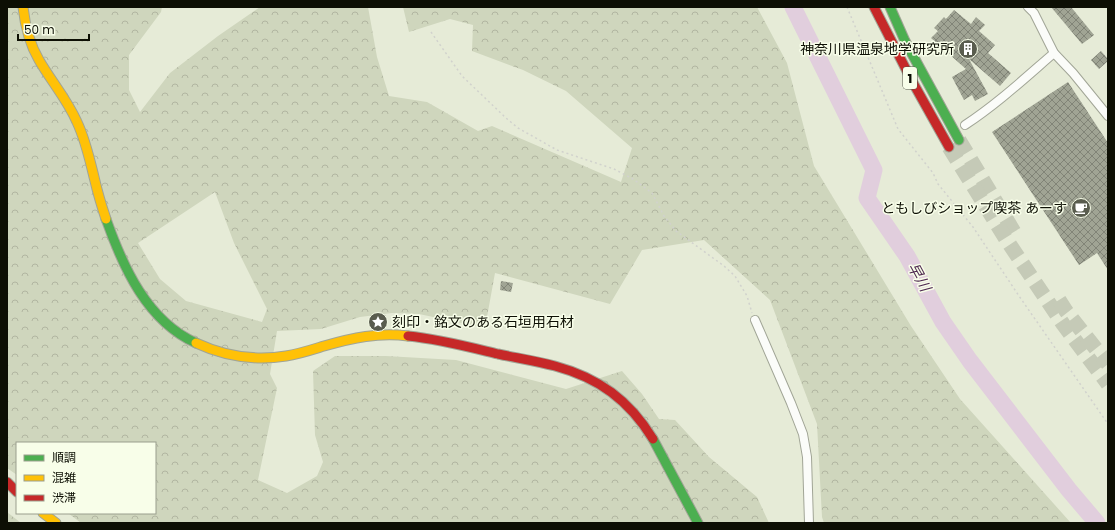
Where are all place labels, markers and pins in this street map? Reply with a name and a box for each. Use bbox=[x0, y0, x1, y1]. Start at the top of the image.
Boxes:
building icon: 神奈川県温泉地学研究所 bbox=[957, 38, 979, 60]
place label: 神奈川県温泉地学研究所 bbox=[800, 39, 954, 59]
cafe icon: ともしびショップ喫茶 あーす bbox=[1070, 197, 1092, 219]
place label: ともしびショップ喫茶 あーす bbox=[881, 198, 1067, 218]
place icon: 刻印・銘文のある石垣用石材 bbox=[367, 311, 389, 333]
place label: 刻印・銘文のある石垣用石材 bbox=[392, 312, 574, 332]

